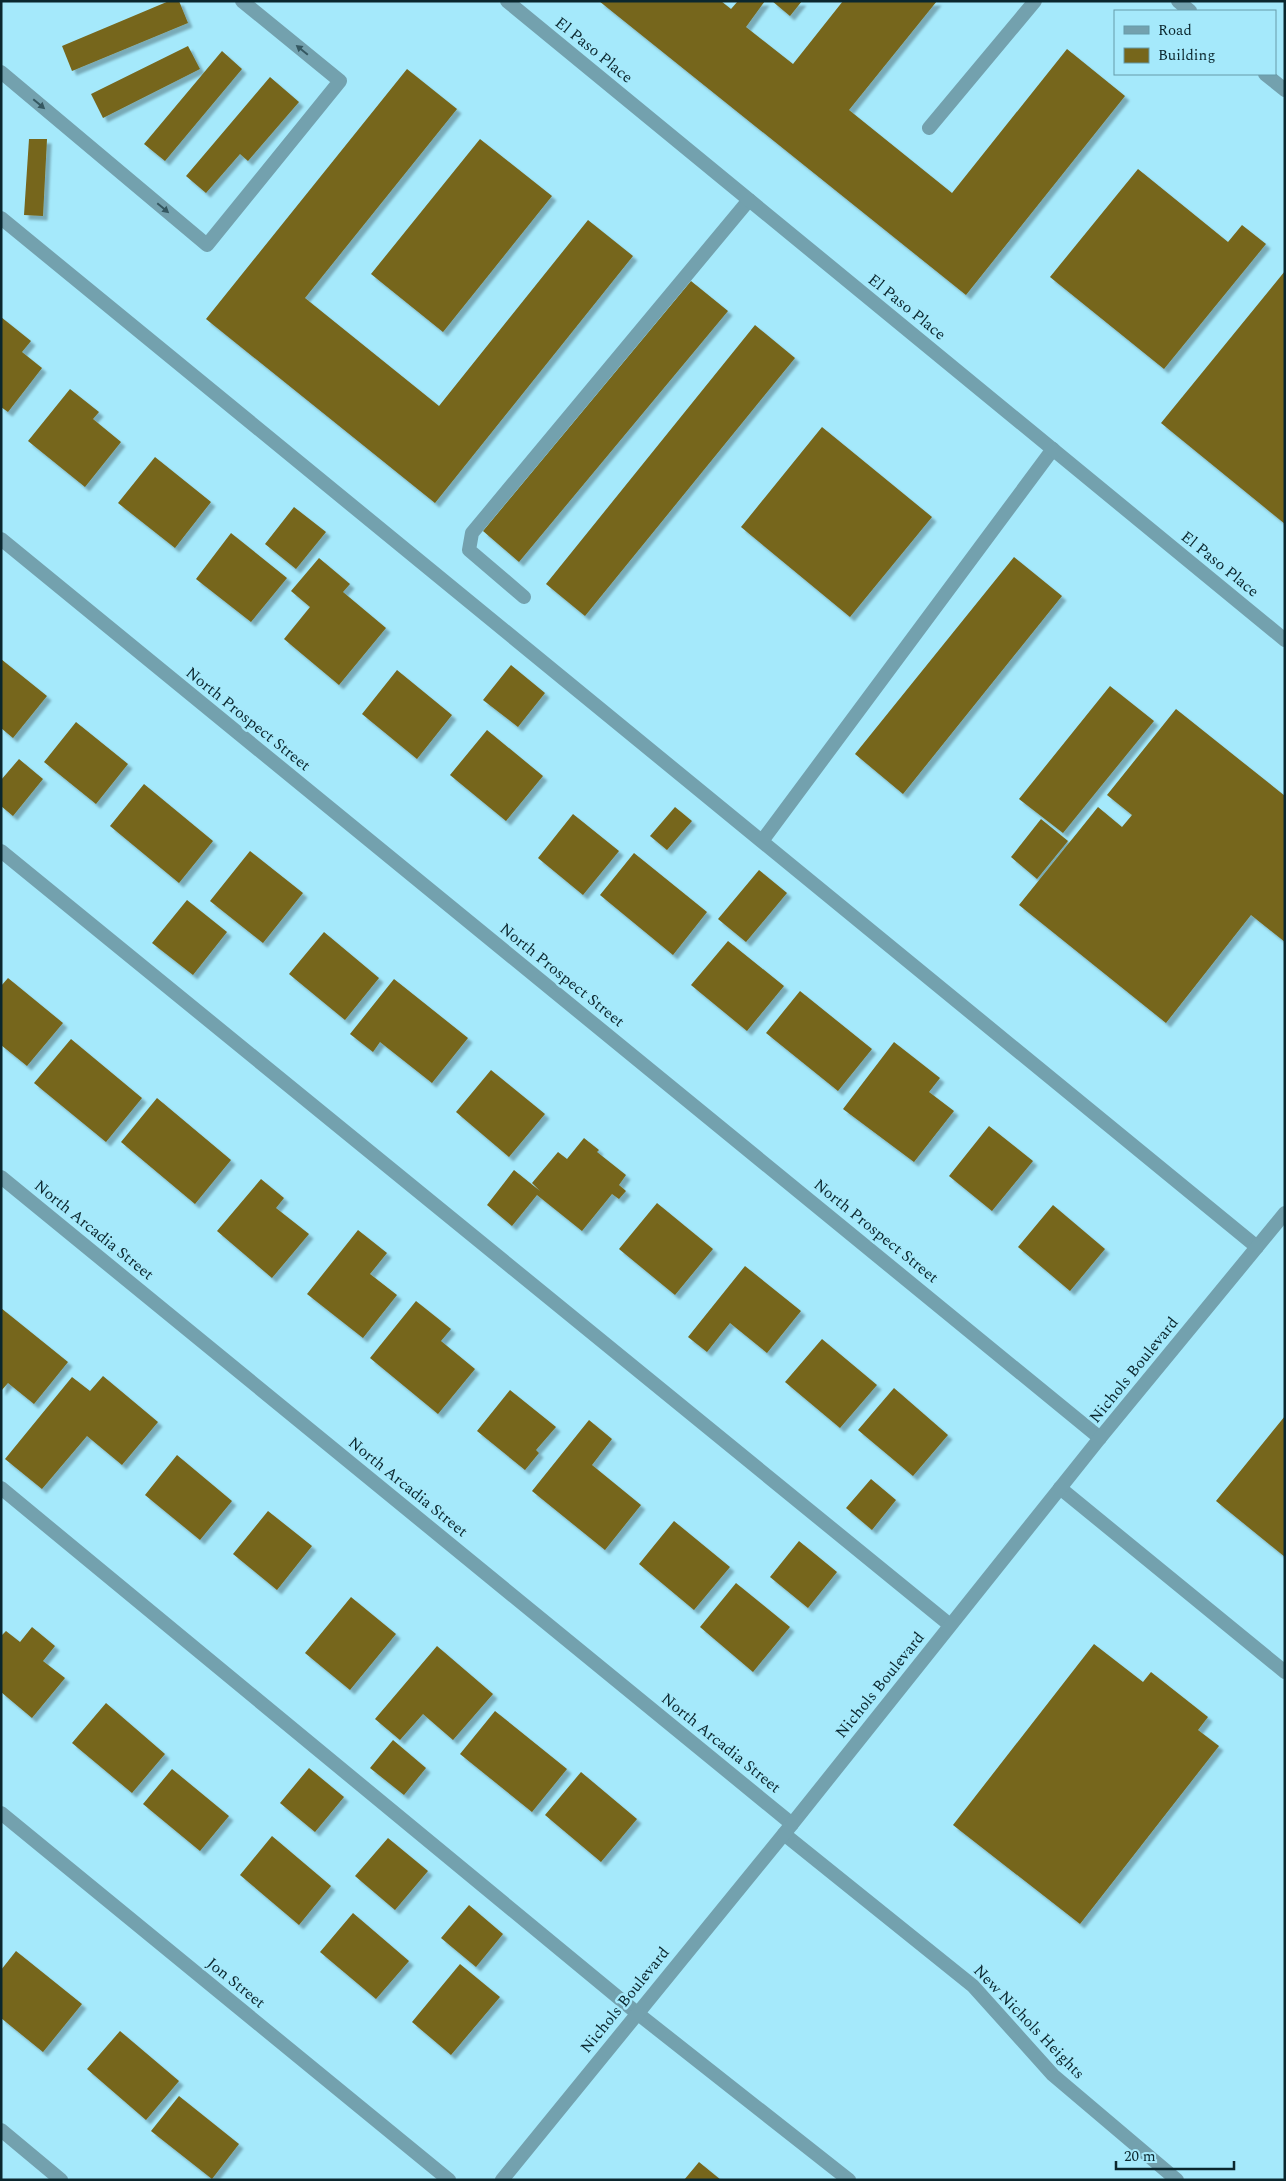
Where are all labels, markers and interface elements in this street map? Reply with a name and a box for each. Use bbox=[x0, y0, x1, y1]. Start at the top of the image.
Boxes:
legend bbox=[1114, 10, 1276, 75]
street label: El Paso Place bbox=[550, 11, 638, 89]
text: Road bbox=[1158, 19, 1192, 42]
one-way arrow bbox=[296, 44, 309, 55]
text: Building bbox=[1158, 44, 1215, 67]
one-way arrow bbox=[32, 98, 45, 109]
one-way arrow bbox=[157, 202, 169, 214]
street label: El Paso Place bbox=[863, 268, 951, 346]
street label: El Paso Place bbox=[1176, 525, 1264, 603]
street label: North Prospect Street bbox=[180, 661, 316, 777]
street label: North Prospect Street bbox=[494, 917, 630, 1033]
street label: North Prospect Street bbox=[808, 1173, 944, 1289]
street label: North Arcadia Street bbox=[29, 1174, 159, 1286]
street label: Nichols Boulevard bbox=[1084, 1312, 1184, 1428]
street label: North Arcadia Street bbox=[343, 1431, 473, 1543]
street label: Nichols Boulevard bbox=[830, 1627, 930, 1743]
street label: North Arcadia Street bbox=[656, 1687, 786, 1799]
street label: Nichols Boulevard bbox=[575, 1942, 675, 2058]
street label: Jon Street bbox=[201, 1952, 271, 2015]
street label: New Nichols Heights bbox=[968, 1959, 1090, 2085]
scale bar bbox=[1116, 2138, 1234, 2170]
text: 20 m bbox=[1124, 2145, 1156, 2168]

